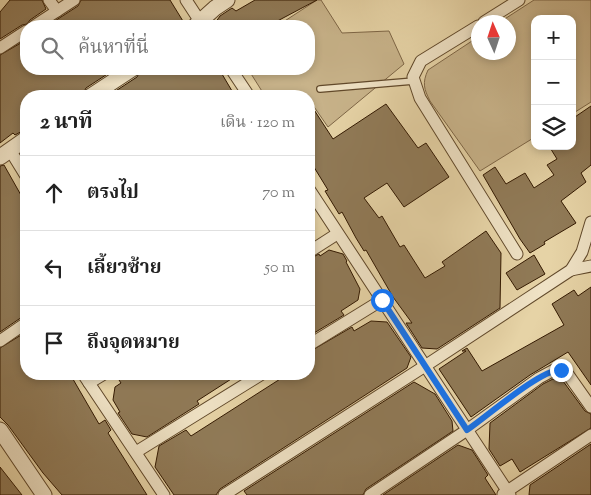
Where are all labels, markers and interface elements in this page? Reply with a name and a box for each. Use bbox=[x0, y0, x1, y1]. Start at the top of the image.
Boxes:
north arrow bbox=[471, 15, 516, 60]
map controls bbox=[531, 15, 576, 150]
button: + bbox=[531, 15, 576, 60]
search box bbox=[20, 20, 315, 75]
icon: search bbox=[38, 34, 66, 62]
text: ค้นหาที่นี่ bbox=[78, 35, 149, 62]
button: − bbox=[531, 60, 576, 105]
button: layers bbox=[531, 105, 576, 150]
text: 2 นาที bbox=[40, 108, 93, 138]
text: เดิน · 120 m bbox=[220, 112, 295, 135]
icon: ahead bbox=[40, 179, 68, 207]
text: ตรงไป bbox=[87, 180, 139, 207]
text: 70 m bbox=[262, 182, 295, 205]
icon: left bbox=[40, 254, 68, 282]
text: เลี้ยวซ้าย bbox=[87, 255, 161, 282]
text: 50 m bbox=[264, 257, 295, 280]
route start bbox=[371, 289, 394, 312]
icon: arrive bbox=[40, 329, 68, 357]
text: ถึงจุดหมาย bbox=[87, 330, 180, 357]
route end bbox=[550, 359, 573, 382]

